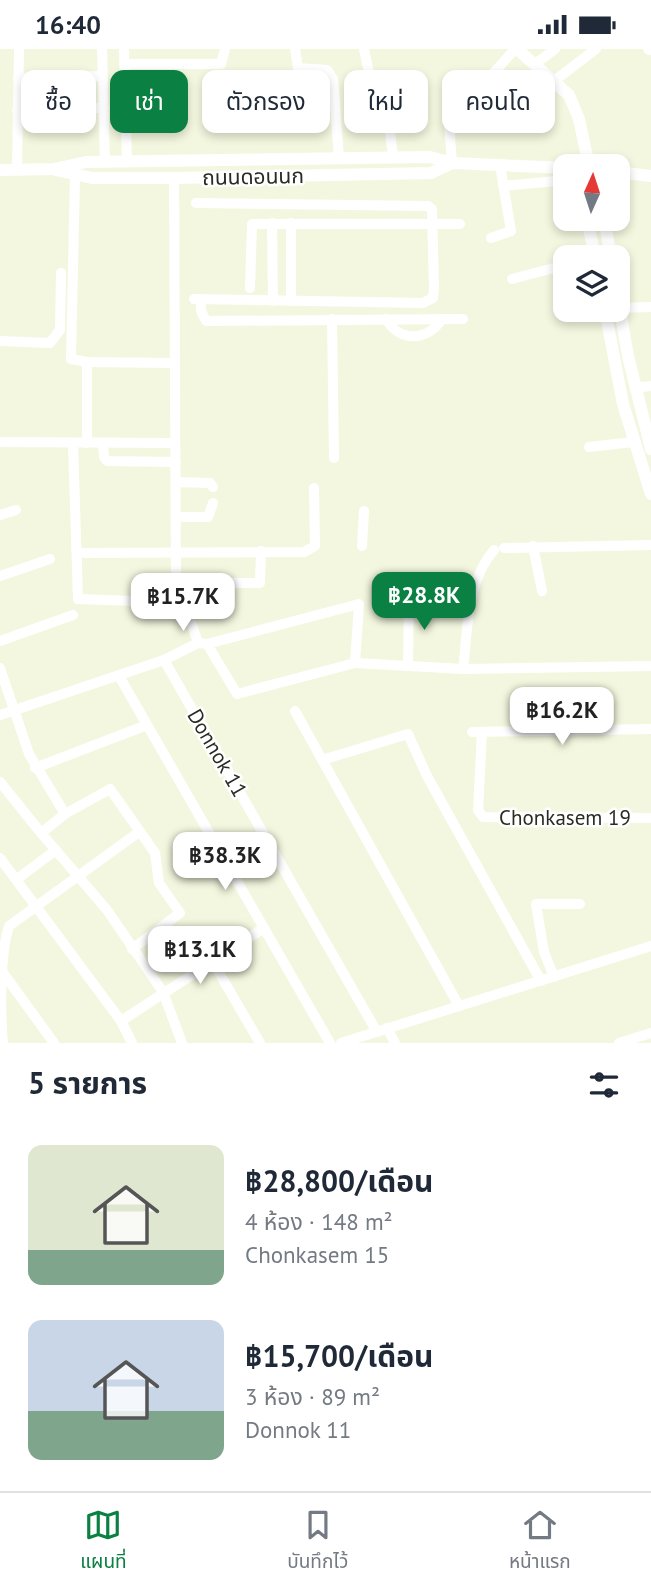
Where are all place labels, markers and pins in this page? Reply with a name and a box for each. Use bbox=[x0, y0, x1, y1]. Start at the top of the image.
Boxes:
pin: ฿15.7K bbox=[126, 573, 240, 633]
pin: ฿28.8K bbox=[367, 573, 481, 632]
pin: ฿16.2K bbox=[505, 687, 619, 747]
pin: ฿38.3K bbox=[168, 833, 282, 892]
pin: ฿13.1K bbox=[143, 927, 257, 986]

